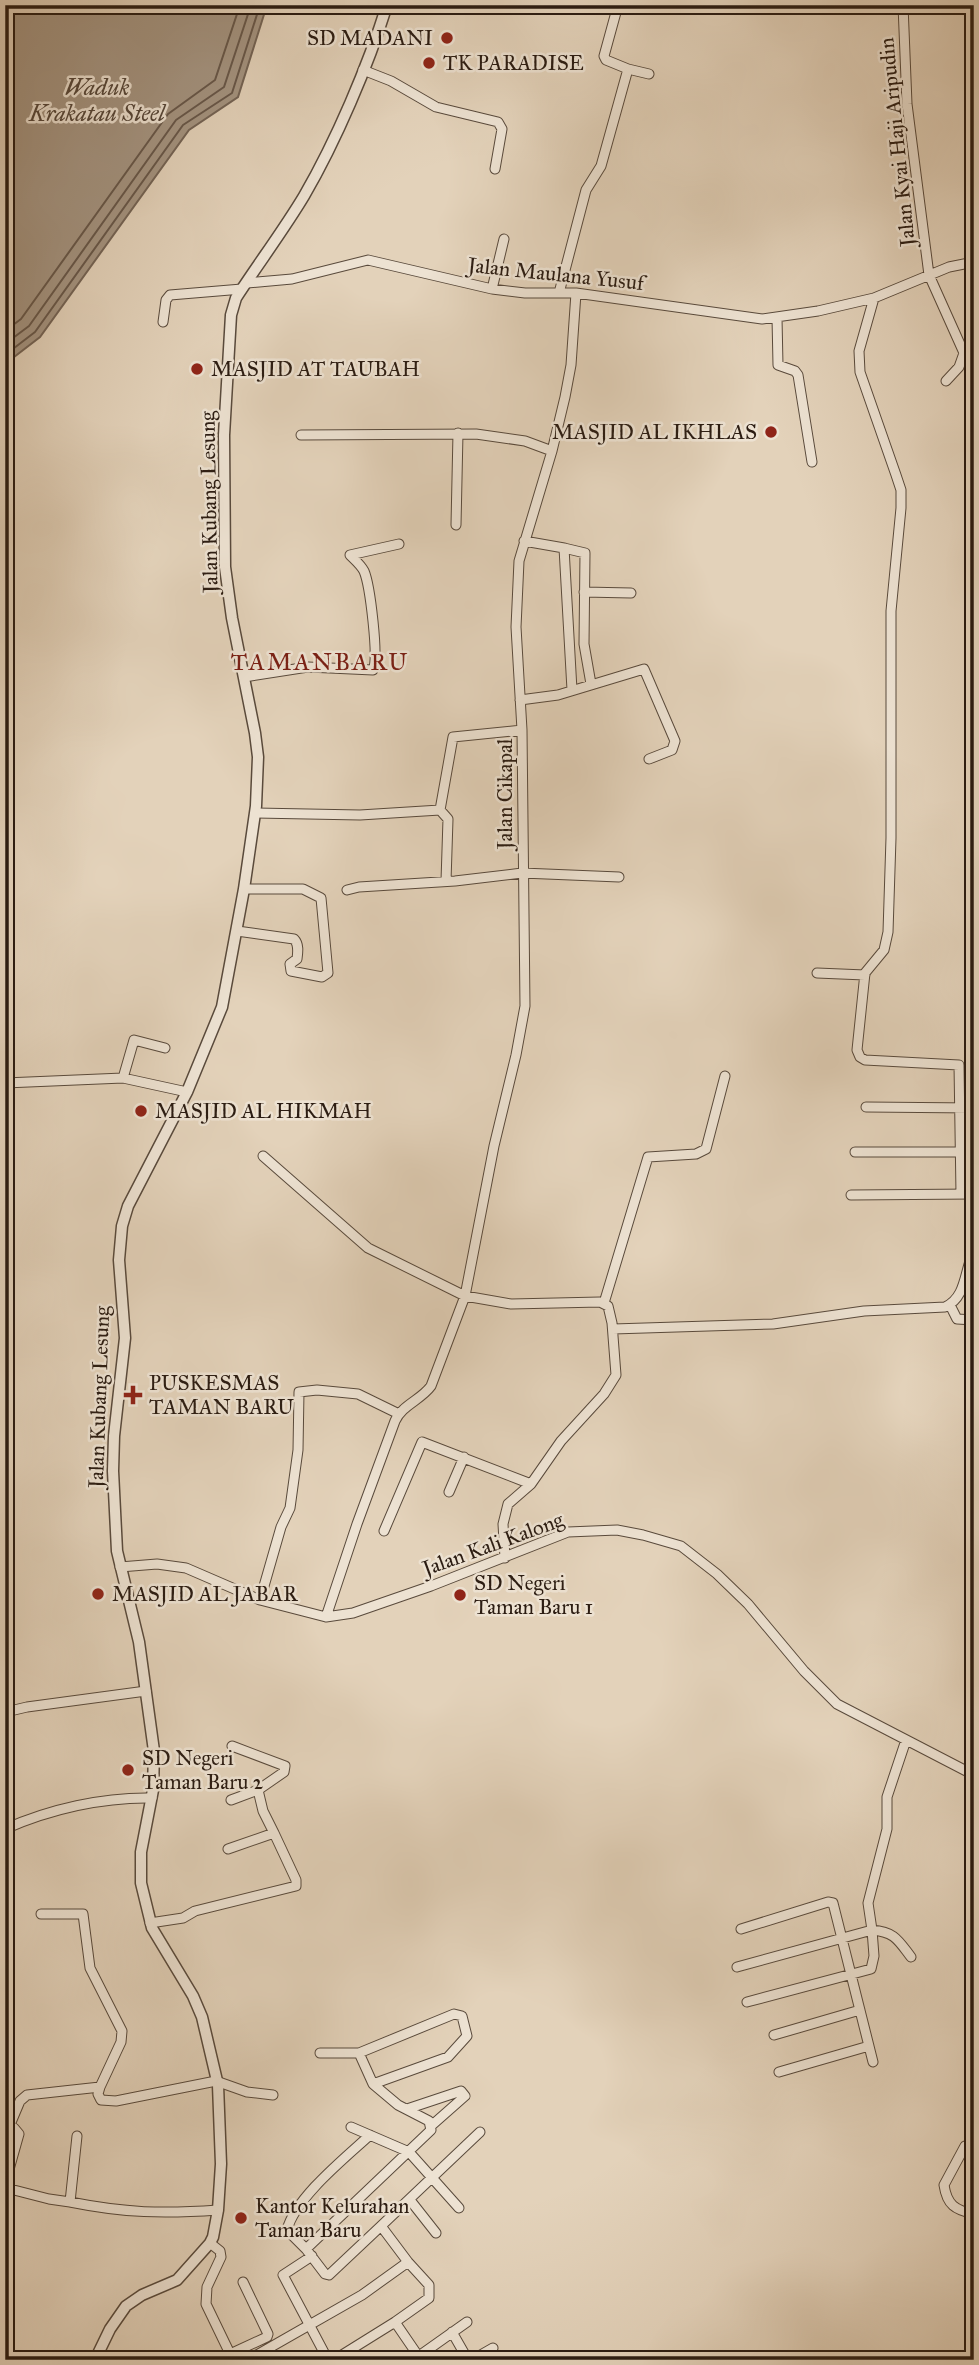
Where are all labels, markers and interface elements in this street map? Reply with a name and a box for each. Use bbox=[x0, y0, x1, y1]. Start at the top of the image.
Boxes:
place label: SD MADANI bbox=[307, 25, 433, 51]
marker: SD MADANI bbox=[439, 30, 455, 46]
street label: Jalan Kyai Haji Aripudin bbox=[873, 36, 921, 250]
place label: TK PARADISE bbox=[443, 50, 584, 76]
marker: TK PARADISE bbox=[421, 55, 437, 71]
water label: Waduk Krakatau Steel bbox=[28, 73, 167, 127]
street label: Jalan Maulana Yusuf bbox=[465, 252, 648, 296]
place label: MASJID AT TAUBAH bbox=[211, 356, 420, 382]
marker: MASJID AT TAUBAH bbox=[189, 361, 205, 377]
street label: Jalan Kubang Lesung bbox=[194, 411, 224, 595]
place label: MASJID AL IKHLAS bbox=[552, 419, 757, 445]
marker: MASJID AL IKHLAS bbox=[763, 424, 779, 440]
district label: TAMANBARU bbox=[231, 647, 409, 677]
street label: Jalan Cikapal bbox=[492, 738, 518, 852]
place label: MASJID AL HIKMAH bbox=[155, 1098, 372, 1124]
marker: MASJID AL HIKMAH bbox=[133, 1103, 149, 1119]
street label: Jalan Kubang Lesung bbox=[83, 1305, 115, 1490]
place label: PUSKESMAS TAMAN BARU bbox=[149, 1370, 294, 1420]
marker: PUSKESMAS TAMAN BARU bbox=[123, 1385, 143, 1405]
street label: Jalan Kali Kalong bbox=[417, 1506, 567, 1582]
place label: SD Negeri Taman Baru 1 bbox=[474, 1570, 593, 1620]
place label: MASJID AL JABAR bbox=[112, 1581, 299, 1607]
marker: MASJID AL JABAR bbox=[90, 1586, 106, 1602]
marker: SD Negeri Taman Baru 1 bbox=[452, 1587, 468, 1603]
place label: SD Negeri Taman Baru 2 bbox=[142, 1745, 264, 1795]
marker: SD Negeri Taman Baru 2 bbox=[120, 1762, 136, 1778]
place label: Kantor Kelurahan Taman Baru bbox=[255, 2193, 409, 2243]
marker: Kantor Kelurahan Taman Baru bbox=[233, 2210, 249, 2226]

